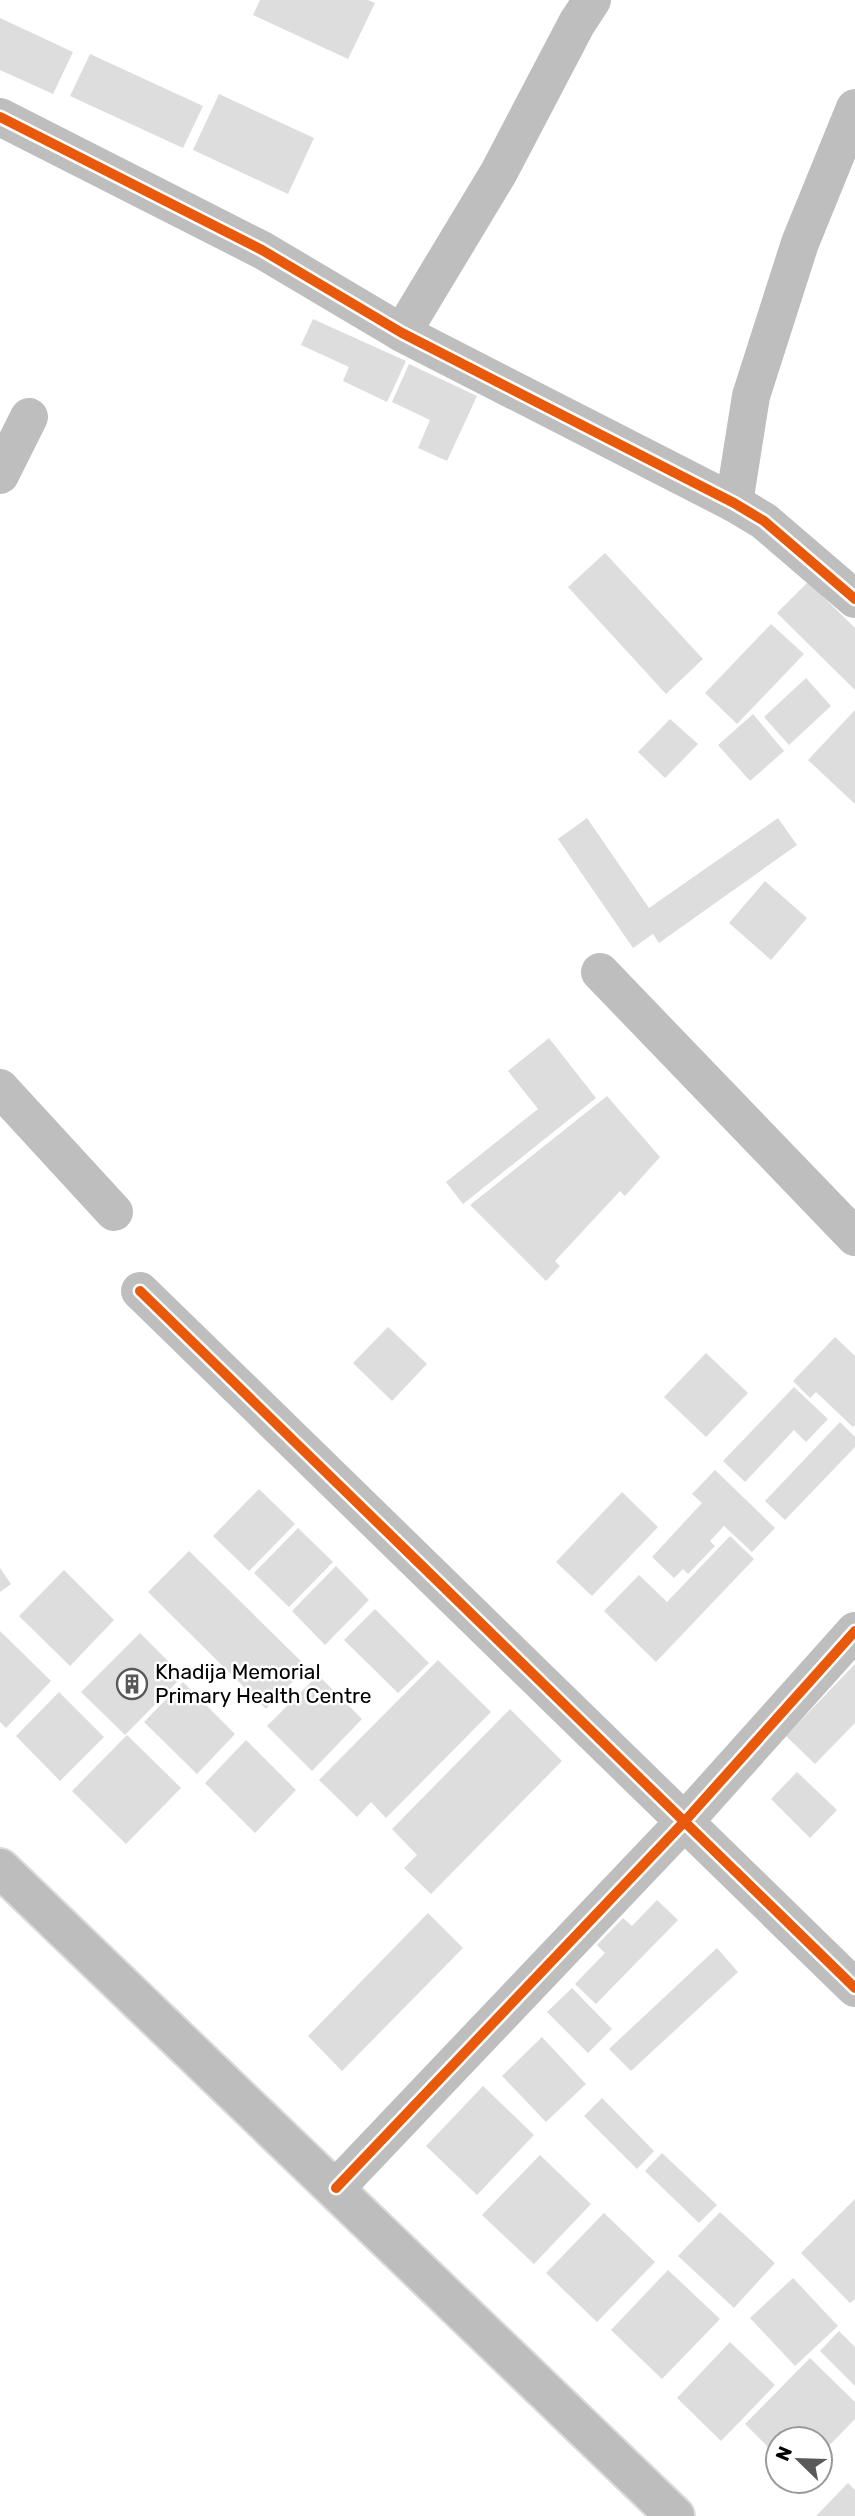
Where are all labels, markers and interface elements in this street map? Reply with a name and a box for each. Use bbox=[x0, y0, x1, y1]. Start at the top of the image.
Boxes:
place label: Khadija Memorial Primary Health Centre bbox=[155, 1659, 372, 1708]
building icon: Khadija Memorial Primary Health Centre bbox=[115, 1667, 149, 1701]
north arrow bbox=[764, 2425, 834, 2495]
text: N bbox=[771, 2443, 797, 2464]

